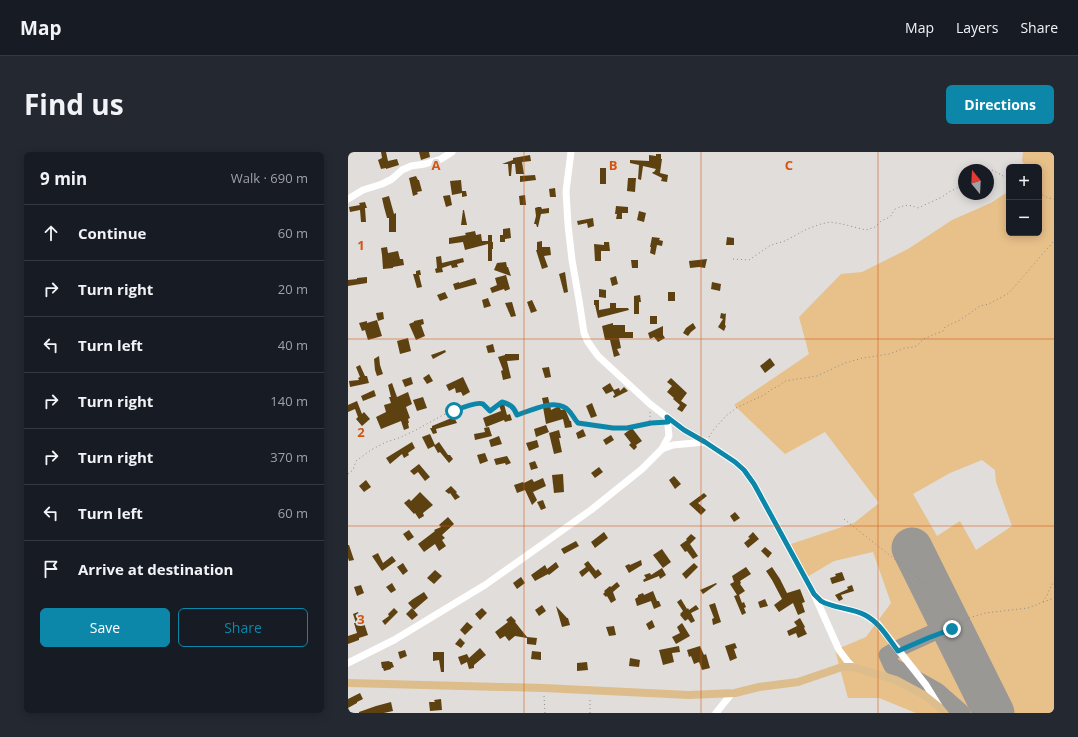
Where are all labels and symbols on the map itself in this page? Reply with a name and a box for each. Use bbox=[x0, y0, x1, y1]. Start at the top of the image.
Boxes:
text: A bbox=[432, 156, 441, 174]
text: B bbox=[609, 156, 618, 174]
text: C bbox=[785, 156, 793, 174]
north arrow bbox=[958, 164, 994, 200]
text: 1 bbox=[357, 236, 365, 254]
route start bbox=[445, 402, 463, 420]
text: 2 bbox=[357, 423, 365, 441]
text: 3 bbox=[357, 610, 365, 628]
route end bbox=[943, 620, 961, 638]

